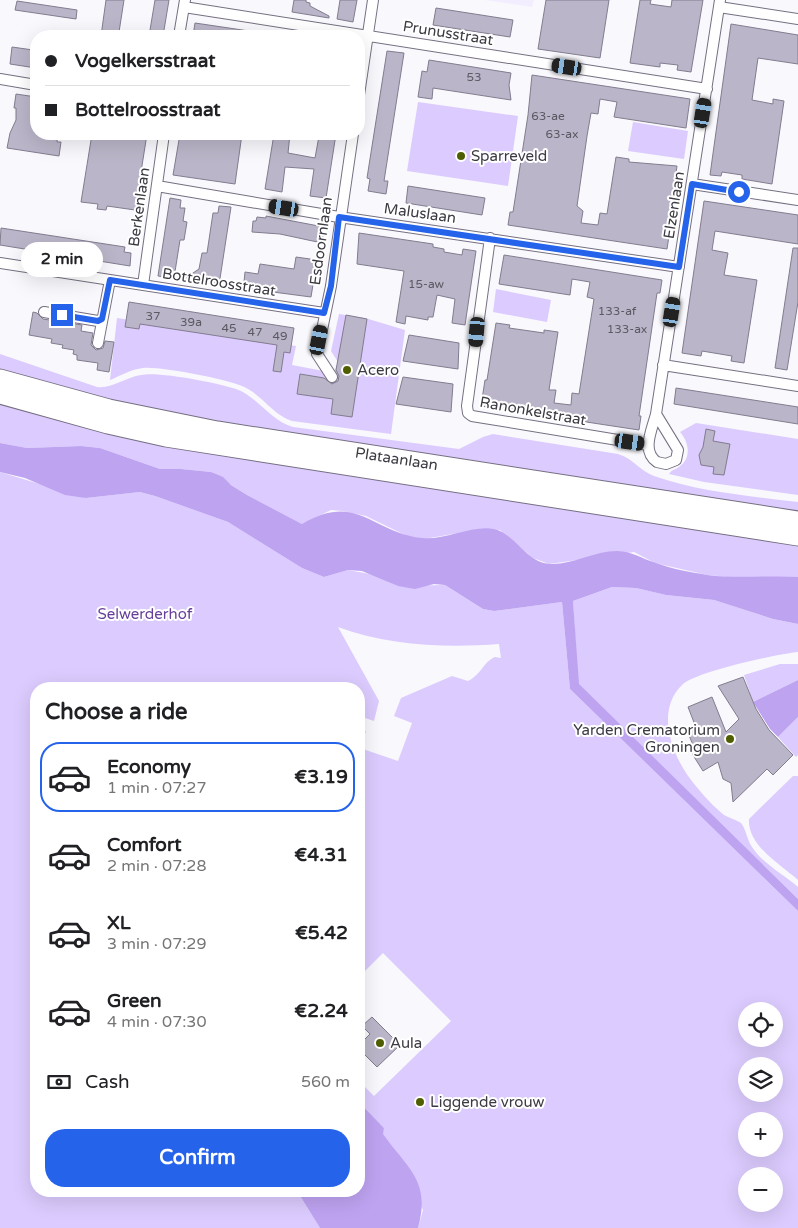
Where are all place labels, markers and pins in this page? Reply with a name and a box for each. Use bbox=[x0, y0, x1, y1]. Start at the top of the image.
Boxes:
place label: Sparreveld bbox=[471, 147, 547, 165]
marker: Sparreveld bbox=[455, 150, 467, 162]
place label: Acero bbox=[357, 361, 399, 379]
marker: Acero bbox=[341, 364, 353, 376]
place label: Yarden Crematorium Groningen bbox=[573, 721, 720, 756]
marker: Yarden Crematorium Groningen bbox=[724, 733, 736, 745]
place label: Aula bbox=[390, 1034, 422, 1052]
marker: Aula bbox=[374, 1037, 386, 1049]
place label: Liggende vrouw bbox=[430, 1093, 545, 1111]
marker: Liggende vrouw bbox=[414, 1096, 426, 1108]

